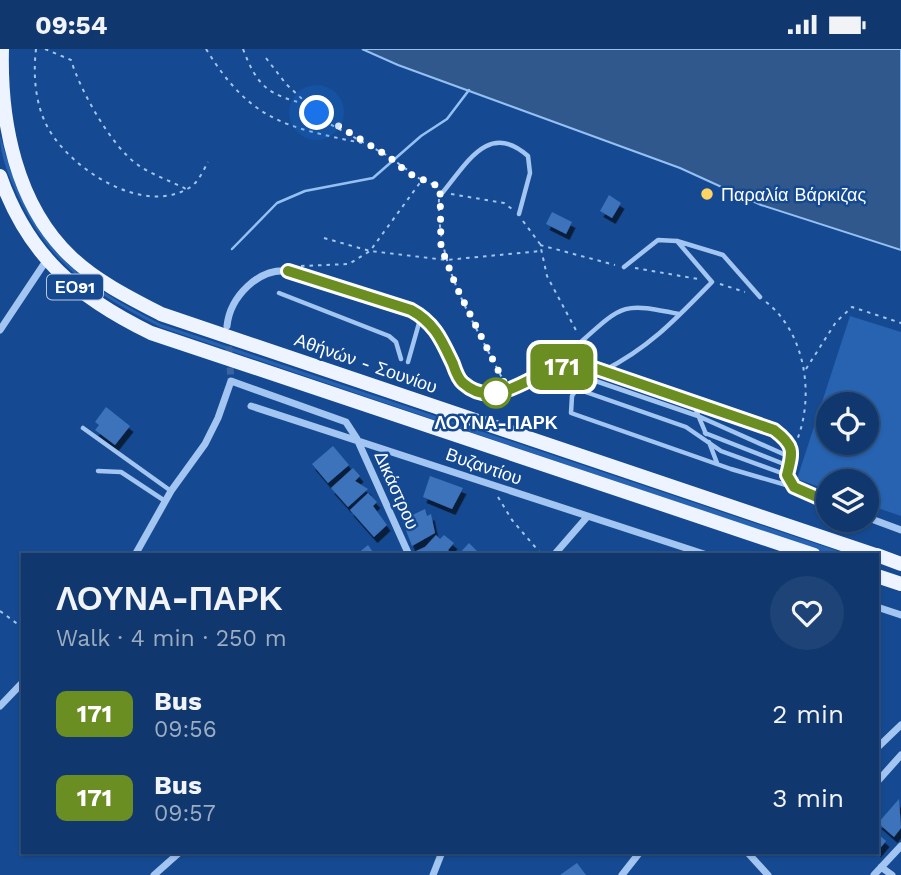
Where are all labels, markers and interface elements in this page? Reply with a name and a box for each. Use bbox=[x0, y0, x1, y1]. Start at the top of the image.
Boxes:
text: 09:54 bbox=[35, 10, 108, 40]
your location bbox=[299, 95, 334, 130]
place label: Παραλία Βάρκιζας bbox=[721, 184, 866, 205]
marker: Παραλία Βάρκιζας bbox=[699, 186, 715, 202]
road number: ΕΟ91 bbox=[47, 275, 103, 299]
street label: Αθήνών - Σουνίου bbox=[292, 329, 440, 397]
line badge: 171 bbox=[522, 344, 602, 390]
text: 171 bbox=[544, 353, 580, 381]
marker: ΛΟΥΝΑ-ΠΑΡΚ bbox=[481, 378, 511, 408]
map controls bbox=[816, 392, 879, 532]
button: locate bbox=[816, 392, 879, 455]
place label: ΛΟΥΝΑ-ΠΑΡΚ bbox=[434, 412, 558, 433]
street label: Βυζαντίου bbox=[443, 443, 525, 489]
street label: Δικάστρου bbox=[370, 448, 424, 532]
button: layers bbox=[816, 469, 879, 532]
button: heart bbox=[770, 576, 844, 650]
text: ΛΟΥΝΑ-ΠΑΡΚ bbox=[56, 579, 282, 618]
text: Walk · 4 min · 250 m bbox=[56, 625, 287, 652]
text: Bus bbox=[154, 686, 202, 716]
text: 2 min bbox=[772, 699, 844, 729]
text: 171 bbox=[77, 700, 112, 728]
text: 09:56 bbox=[154, 716, 217, 743]
text: Bus bbox=[154, 770, 202, 800]
text: 3 min bbox=[772, 783, 844, 813]
text: 171 bbox=[77, 784, 112, 812]
text: 09:57 bbox=[154, 800, 216, 827]

